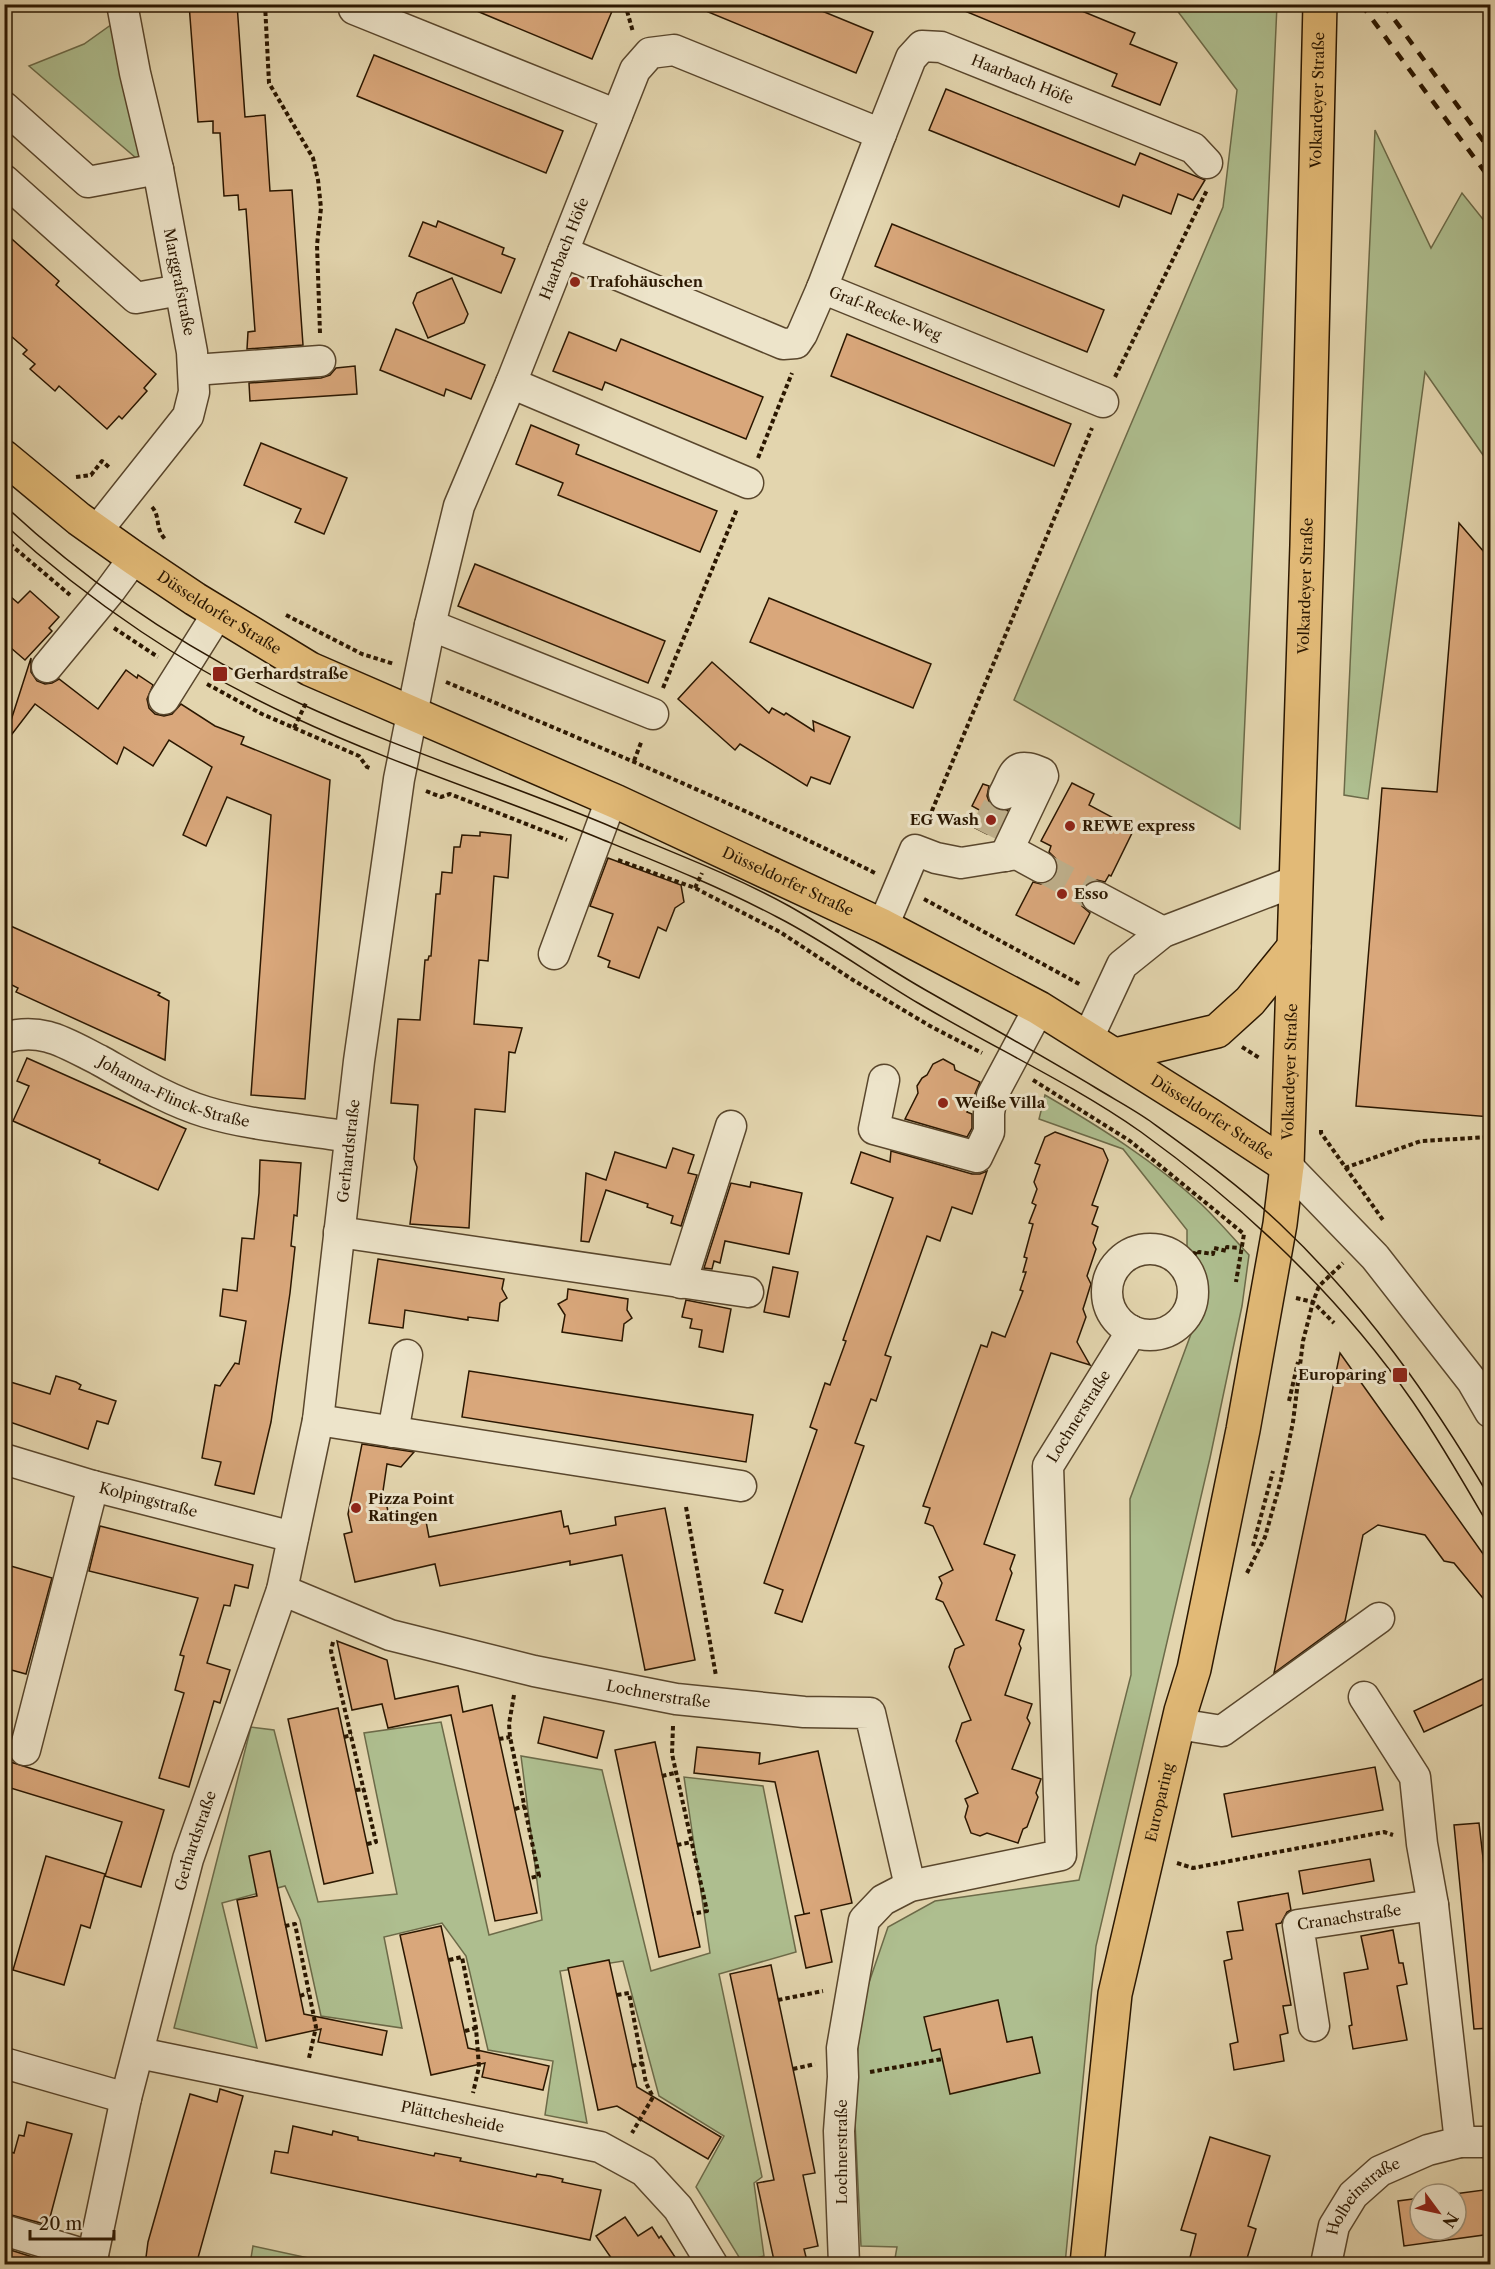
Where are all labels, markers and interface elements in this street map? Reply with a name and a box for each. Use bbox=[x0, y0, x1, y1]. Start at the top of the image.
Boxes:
street label: Volkardeyer Straße bbox=[1306, 32, 1328, 170]
street label: Haarbach Höfe bbox=[969, 50, 1076, 108]
street label: Haarbach Höfe bbox=[535, 195, 593, 302]
street label: Marggrafstraße bbox=[160, 226, 199, 337]
place label: Trafohäuschen bbox=[587, 272, 704, 291]
marker: Trafohäuschen bbox=[568, 275, 582, 289]
street label: Graf-Recke-Weg bbox=[826, 282, 944, 344]
street label: Volkardeyer Straße bbox=[1293, 518, 1317, 656]
street label: Düsseldorfer Straße bbox=[154, 566, 285, 658]
place label: Gerhardstraße bbox=[234, 664, 348, 683]
marker: Gerhardstraße bbox=[211, 665, 229, 683]
place label: EG Wash bbox=[910, 810, 980, 829]
marker: EG Wash bbox=[984, 813, 998, 827]
place label: REWE express bbox=[1082, 816, 1195, 835]
marker: REWE express bbox=[1063, 819, 1077, 833]
street label: Düsseldorfer Straße bbox=[719, 842, 857, 920]
place label: Esso bbox=[1074, 884, 1108, 903]
marker: Esso bbox=[1055, 887, 1069, 901]
street label: Volkardeyer Straße bbox=[1278, 1003, 1301, 1141]
street label: Johanna-Flinck-Straße bbox=[93, 1051, 251, 1131]
street label: Düsseldorfer Straße bbox=[1147, 1070, 1278, 1164]
place label: Weiße Villa bbox=[954, 1093, 1046, 1112]
marker: Weiße Villa bbox=[936, 1096, 950, 1110]
street label: Gerhardstraße bbox=[333, 1098, 364, 1204]
place label: Europaring bbox=[1298, 1365, 1386, 1384]
street label: Lochnerstraße bbox=[1043, 1366, 1114, 1466]
marker: Europaring bbox=[1391, 1366, 1409, 1384]
street label: Kolpingstraße bbox=[97, 1478, 200, 1521]
place label: Pizza Point Ratingen bbox=[368, 1489, 454, 1525]
marker: Pizza Point Ratingen bbox=[349, 1501, 363, 1515]
street label: Lochnerstraße bbox=[605, 1675, 711, 1711]
street label: Europaring bbox=[1141, 1761, 1178, 1844]
street label: Gerhardstraße bbox=[170, 1788, 220, 1893]
street label: Cranachstraße bbox=[1296, 1900, 1402, 1934]
street label: Plättchesheide bbox=[399, 2097, 506, 2136]
street label: Lochnerstraße bbox=[832, 2099, 851, 2205]
street label: Holbeinstraße bbox=[1322, 2153, 1403, 2237]
north arrow bbox=[1408, 2182, 1468, 2242]
scale bar bbox=[30, 2203, 114, 2241]
text: N bbox=[1438, 2209, 1463, 2232]
text: 20 m bbox=[39, 2213, 83, 2235]

